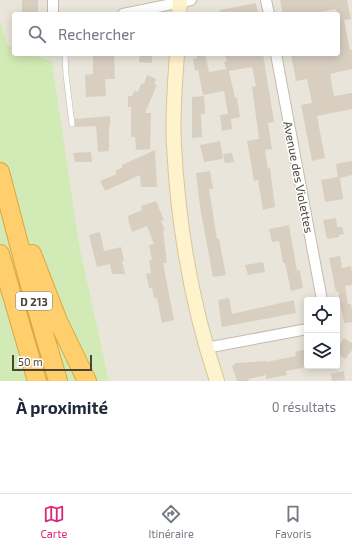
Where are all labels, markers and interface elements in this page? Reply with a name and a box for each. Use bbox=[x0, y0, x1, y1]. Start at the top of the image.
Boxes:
search box bbox=[12, 12, 340, 56]
icon: search bbox=[26, 23, 48, 45]
text: Rechercher bbox=[58, 25, 135, 43]
street label: Avenue des Violettes bbox=[281, 120, 317, 234]
road number: D 213 bbox=[16, 292, 52, 310]
map controls bbox=[304, 297, 340, 369]
button: locate bbox=[304, 297, 340, 333]
button: layers bbox=[304, 333, 340, 369]
scale bar bbox=[12, 353, 92, 372]
text: 50 m bbox=[18, 355, 43, 368]
text: À proximité bbox=[16, 397, 108, 417]
text: 0 résultats bbox=[272, 399, 336, 415]
tab: Carte bbox=[41, 503, 67, 540]
tab: Itinéraire bbox=[148, 503, 194, 540]
tab: Favoris bbox=[275, 503, 311, 540]

